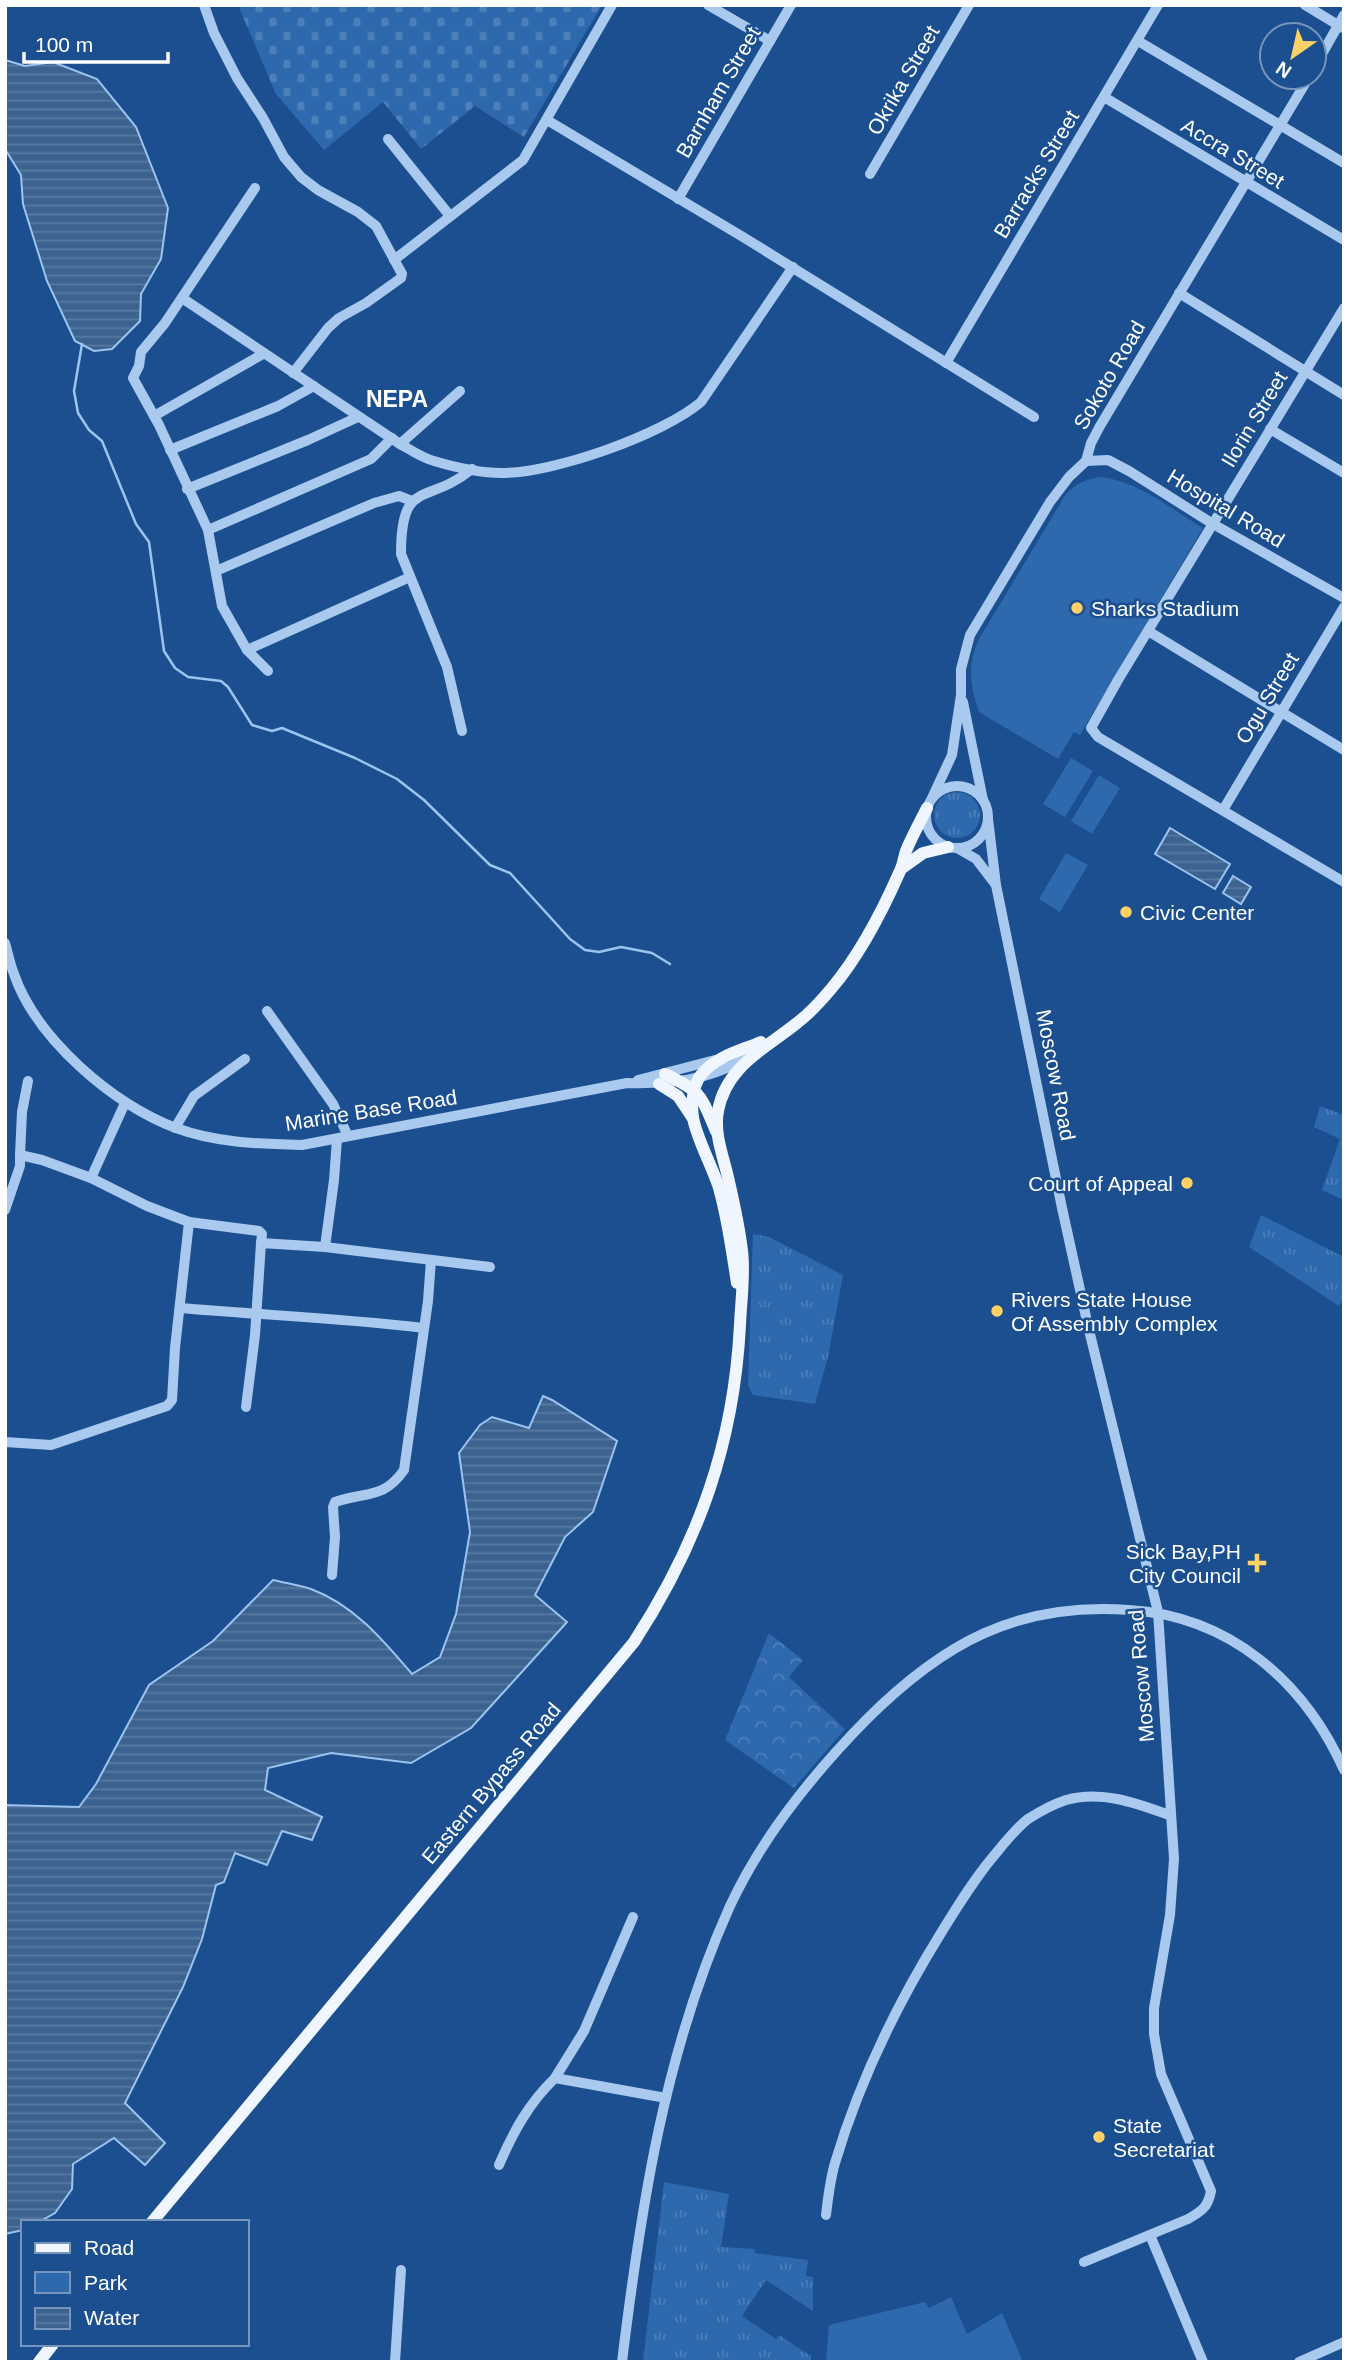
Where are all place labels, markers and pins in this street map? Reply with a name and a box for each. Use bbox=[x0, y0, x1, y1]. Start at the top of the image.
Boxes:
place label: Sharks Stadium bbox=[1091, 597, 1239, 620]
marker: Sharks Stadium bbox=[1069, 600, 1085, 616]
place label: Civic Center bbox=[1140, 901, 1254, 924]
marker: Civic Center bbox=[1118, 904, 1134, 920]
place label: Court of Appeal bbox=[1028, 1172, 1173, 1195]
marker: Court of Appeal bbox=[1179, 1175, 1195, 1191]
place label: Rivers State House Of Assembly Complex bbox=[1011, 1288, 1218, 1335]
marker: Rivers State House Of Assembly Complex bbox=[989, 1303, 1005, 1319]
place label: Sick Bay,PH City Council bbox=[1126, 1540, 1241, 1587]
marker: Sick Bay,PH City Council bbox=[1247, 1553, 1267, 1573]
place label: State Secretariat bbox=[1113, 2114, 1215, 2161]
marker: State Secretariat bbox=[1091, 2129, 1107, 2145]

